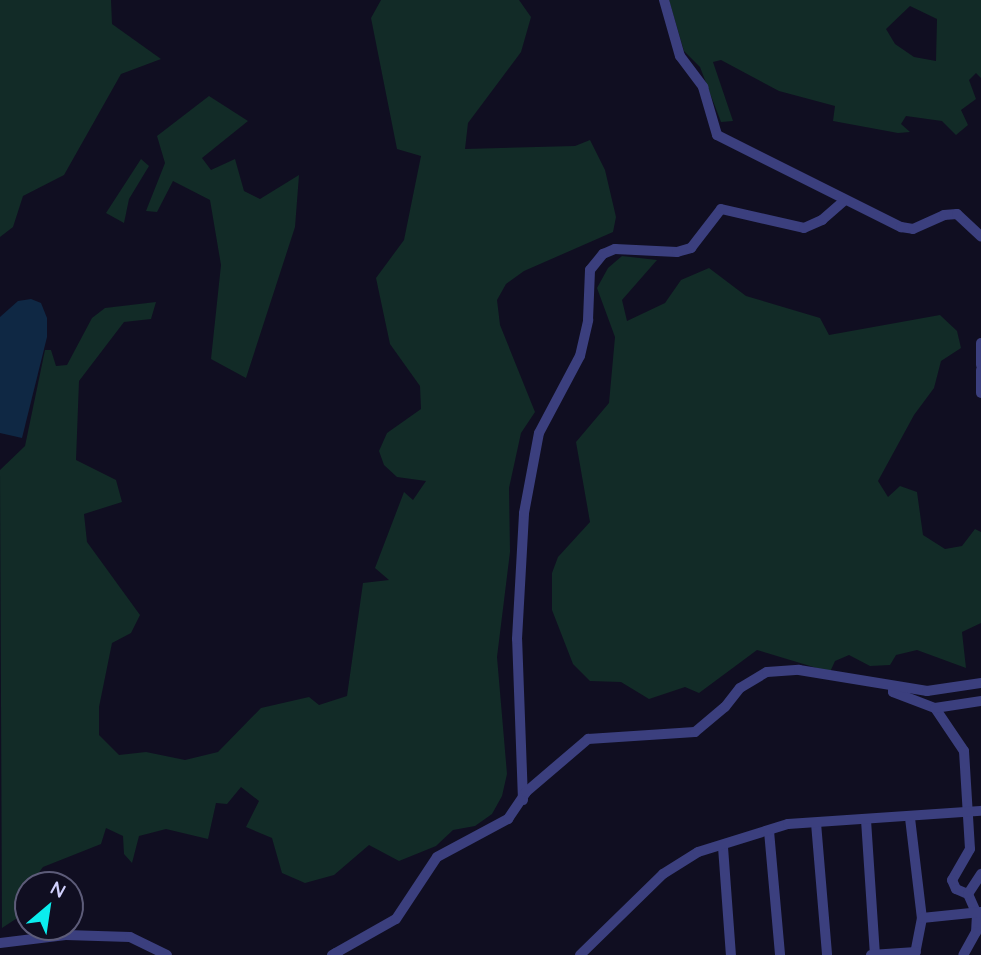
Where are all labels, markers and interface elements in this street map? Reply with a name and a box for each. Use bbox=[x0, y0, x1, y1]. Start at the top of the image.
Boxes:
north arrow bbox=[14, 871, 84, 941]
text: N bbox=[46, 876, 70, 903]

